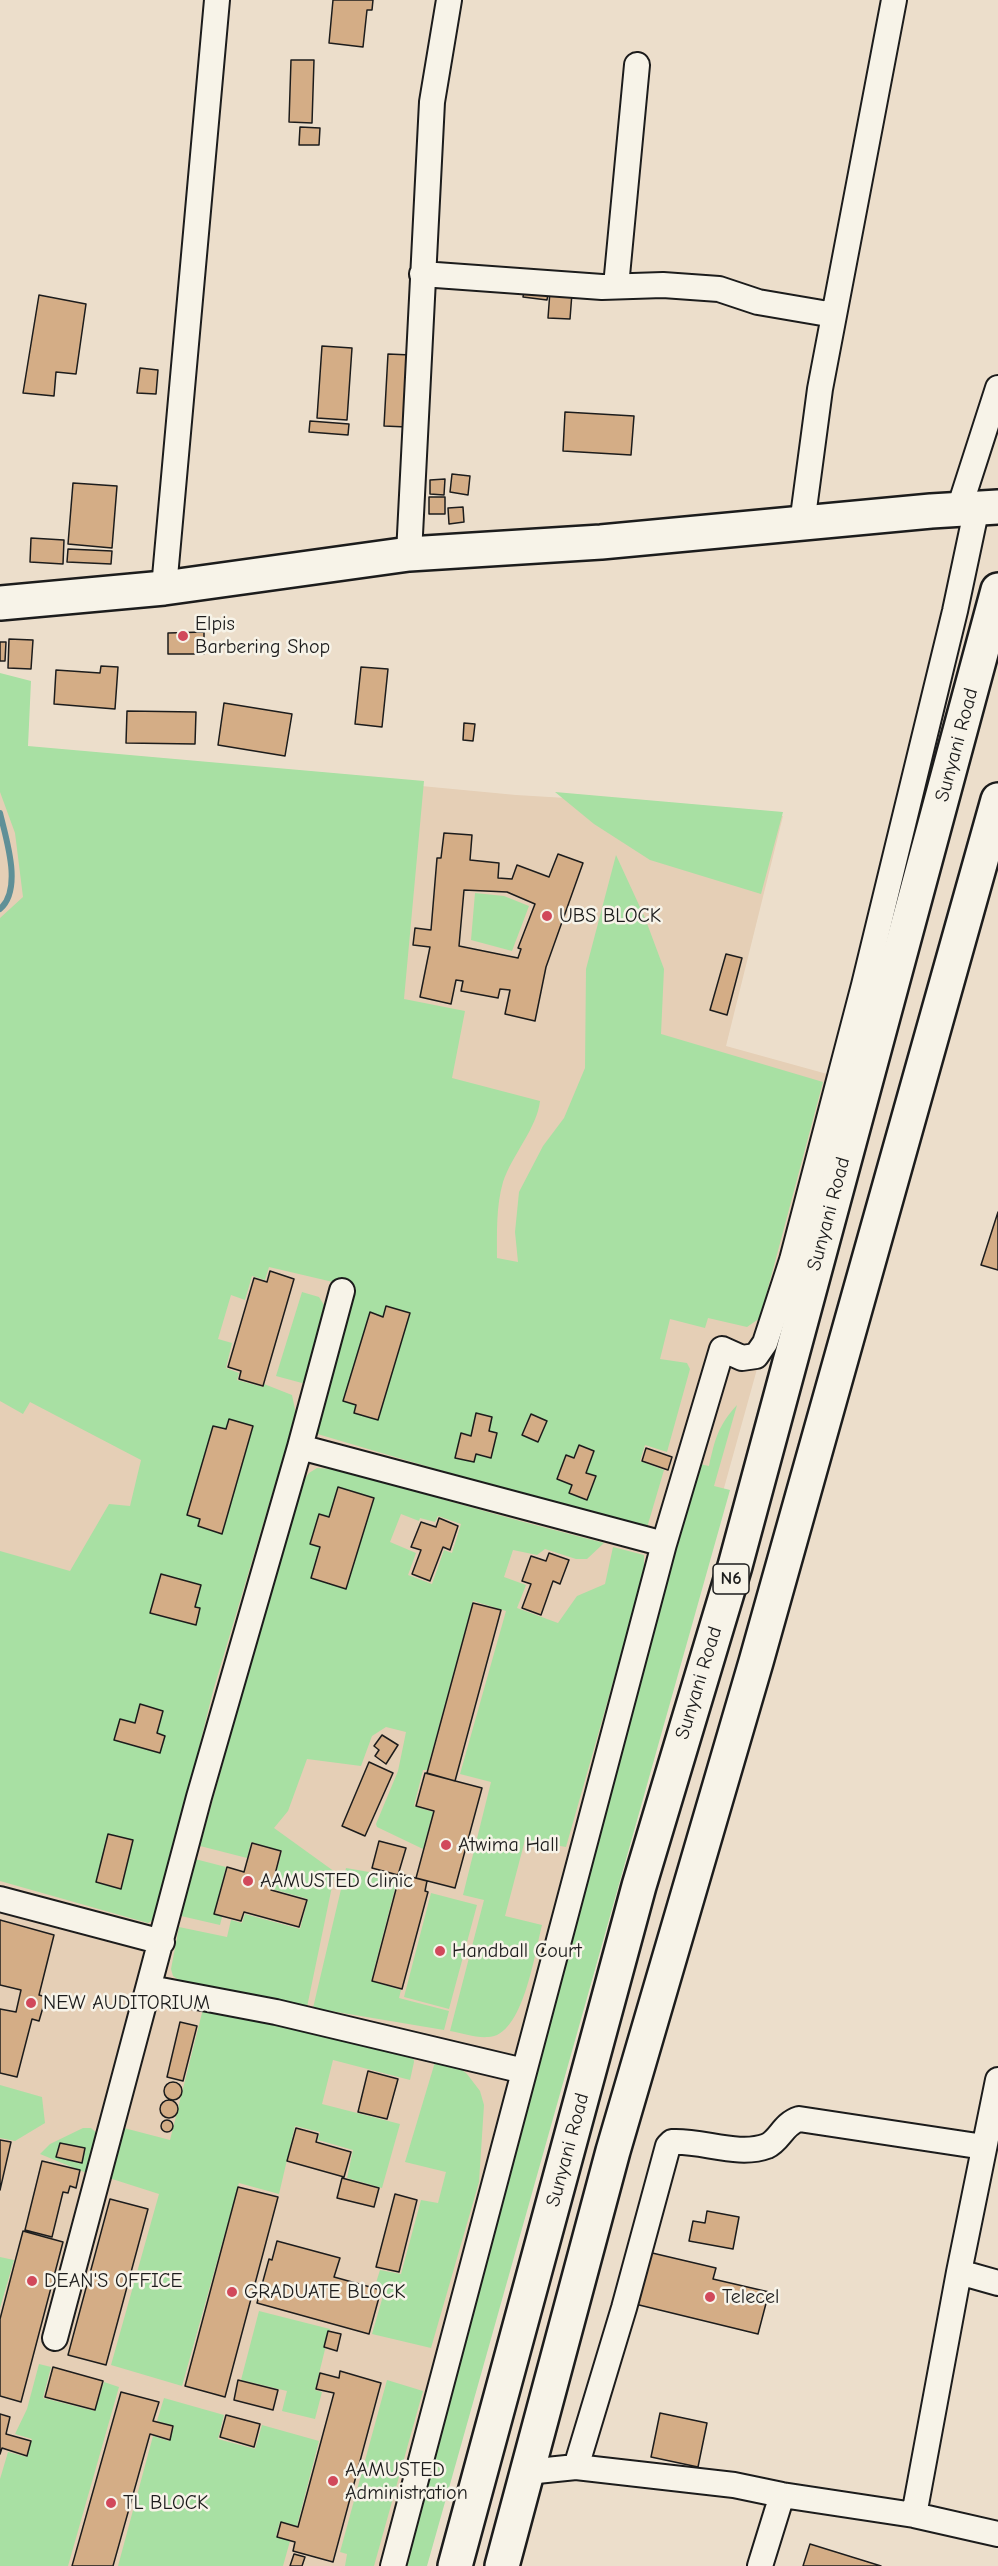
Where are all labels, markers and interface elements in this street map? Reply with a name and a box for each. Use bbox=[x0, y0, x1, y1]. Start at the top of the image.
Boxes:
place label: Elpis Barbering Shop bbox=[195, 612, 330, 659]
marker: Elpis Barbering Shop bbox=[176, 629, 190, 643]
street label: Sunyani Road bbox=[930, 686, 984, 804]
place label: UBS BLOCK bbox=[559, 904, 661, 928]
marker: UBS BLOCK bbox=[540, 909, 554, 923]
street label: Sunyani Road bbox=[802, 1155, 856, 1273]
road number: N6 bbox=[713, 1564, 749, 1594]
street label: Sunyani Road bbox=[670, 1624, 728, 1742]
place label: Atwima Hall bbox=[458, 1833, 559, 1857]
marker: Atwima Hall bbox=[439, 1838, 453, 1852]
place label: AAMUSTED Clinic bbox=[260, 1869, 413, 1893]
marker: AAMUSTED Clinic bbox=[241, 1874, 255, 1888]
place label: Handball Court bbox=[452, 1939, 582, 1963]
marker: Handball Court bbox=[433, 1944, 447, 1958]
place label: NEW AUDITORIUM bbox=[43, 1991, 210, 2015]
marker: NEW AUDITORIUM bbox=[24, 1996, 38, 2010]
street label: Sunyani Road bbox=[541, 2091, 595, 2209]
place label: DEAN'S OFFICE bbox=[44, 2269, 183, 2293]
marker: DEAN'S OFFICE bbox=[25, 2274, 39, 2288]
place label: GRADUATE BLOCK bbox=[244, 2280, 405, 2304]
marker: GRADUATE BLOCK bbox=[225, 2285, 239, 2299]
place label: Telecel bbox=[722, 2285, 779, 2309]
marker: Telecel bbox=[703, 2290, 717, 2304]
place label: AAMUSTED Administration bbox=[345, 2458, 468, 2505]
marker: AAMUSTED Administration bbox=[326, 2474, 340, 2488]
place label: TL BLOCK bbox=[123, 2491, 208, 2515]
marker: TL BLOCK bbox=[104, 2496, 118, 2510]

